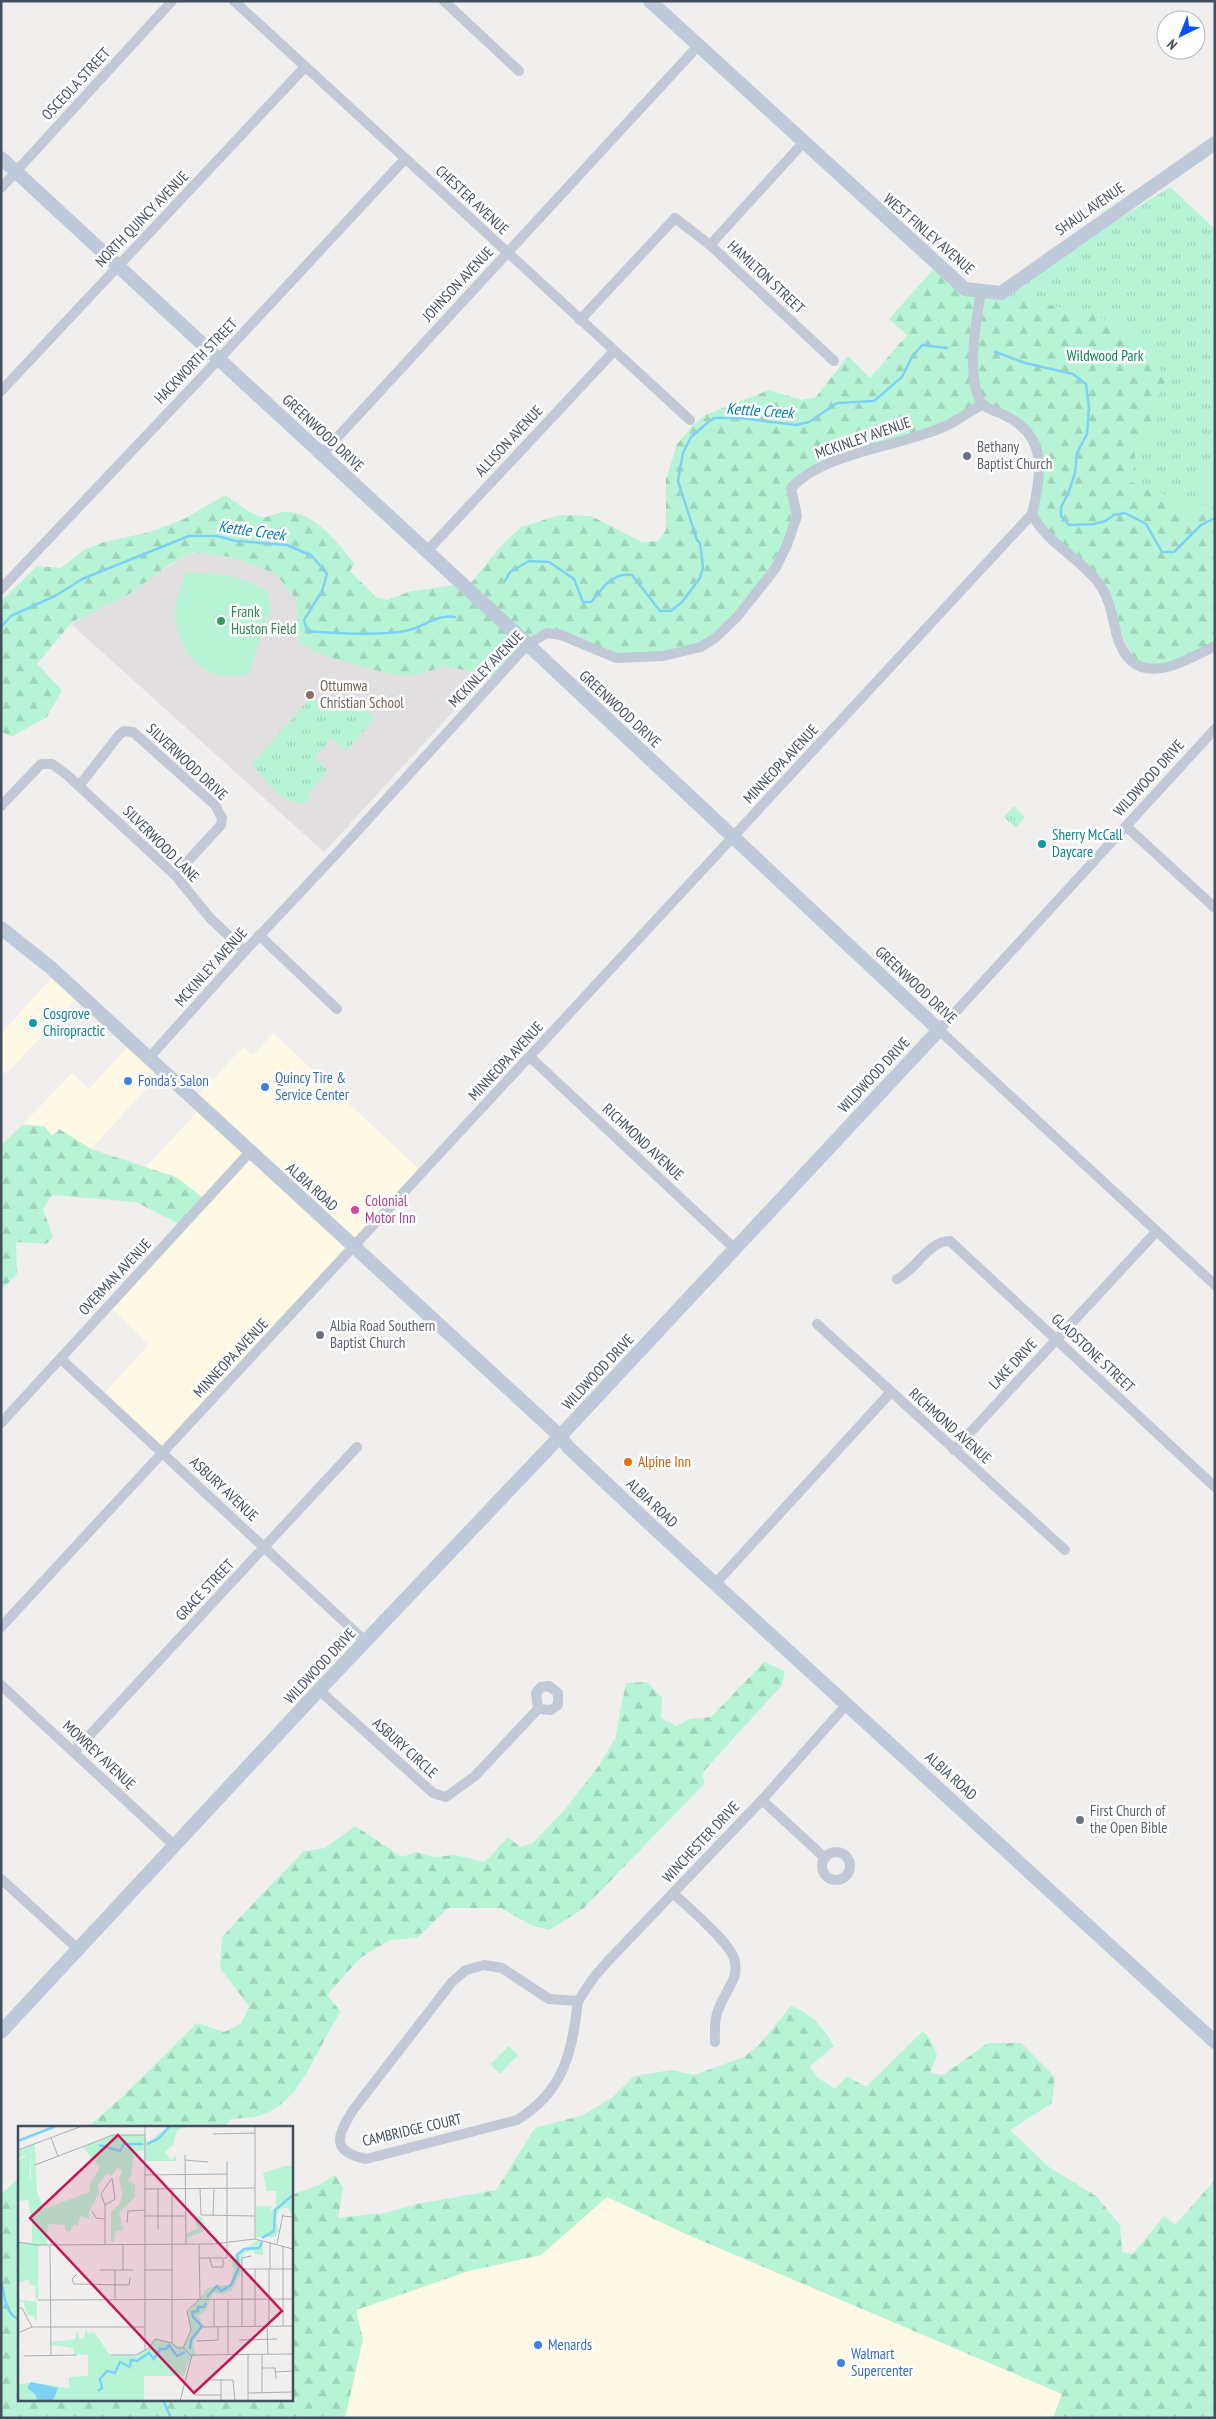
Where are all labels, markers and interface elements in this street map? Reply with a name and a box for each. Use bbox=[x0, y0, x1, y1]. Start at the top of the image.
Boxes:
north arrow bbox=[1156, 10, 1206, 60]
text: N bbox=[1163, 35, 1181, 54]
street label: OSCEOLA STREET bbox=[37, 43, 114, 124]
street label: CHESTER AVENUE bbox=[432, 161, 513, 238]
street label: NORTH QUINCY AVENUE bbox=[91, 167, 192, 271]
street label: SHAUL AVENUE bbox=[1051, 178, 1128, 239]
street label: WEST FINLEY AVENUE bbox=[880, 189, 979, 278]
street label: HAMILTON STREET bbox=[724, 236, 809, 317]
street label: JOHNSON AVENUE bbox=[417, 242, 497, 326]
street label: HACKWORTH STREET bbox=[150, 314, 241, 407]
park label: Wildwood Park bbox=[1067, 346, 1144, 365]
street label: GREENWOOD DRIVE bbox=[279, 390, 368, 475]
water label: Kettle Creek bbox=[726, 398, 796, 422]
street label: ALLISON AVENUE bbox=[471, 401, 547, 480]
street label: MCKINLEY AVENUE bbox=[813, 412, 913, 463]
place label: Bethany Baptist Church bbox=[977, 437, 1052, 473]
marker: Bethany Baptist Church bbox=[961, 450, 973, 462]
water label: Kettle Creek bbox=[217, 515, 288, 545]
place label: Frank Huston Field bbox=[231, 602, 297, 638]
marker: Frank Huston Field bbox=[215, 615, 227, 627]
street label: MCKINLEY AVENUE bbox=[444, 626, 527, 711]
street label: GREENWOOD DRIVE bbox=[576, 666, 665, 751]
place label: Ottumwa Christian School bbox=[320, 676, 404, 712]
marker: Ottumwa Christian School bbox=[304, 689, 316, 701]
street label: SILVERWOOD DRIVE bbox=[143, 719, 232, 804]
street label: MINNEOPA AVENUE bbox=[739, 720, 822, 807]
street label: WILDWOOD DRIVE bbox=[1109, 735, 1188, 820]
street label: SILVERWOOD LANE bbox=[119, 801, 204, 886]
place label: Sherry McCall Daycare bbox=[1052, 825, 1123, 861]
marker: Sherry McCall Daycare bbox=[1036, 838, 1048, 850]
street label: MCKINLEY AVENUE bbox=[170, 923, 251, 1010]
street label: GREENWOOD DRIVE bbox=[872, 942, 961, 1027]
place label: Cosgrove Chiropractic bbox=[43, 1004, 106, 1040]
marker: Cosgrove Chiropractic bbox=[27, 1017, 39, 1029]
street label: MINNEOPA AVENUE bbox=[464, 1017, 547, 1104]
street label: WILDWOOD DRIVE bbox=[834, 1033, 914, 1117]
place label: Quincy Tire & Service Center bbox=[275, 1068, 350, 1104]
place label: Fonda's Salon bbox=[138, 1071, 209, 1090]
marker: Fonda's Salon bbox=[122, 1075, 134, 1087]
marker: Quincy Tire & Service Center bbox=[259, 1081, 271, 1093]
street label: RICHMOND AVENUE bbox=[599, 1099, 688, 1184]
street label: ALBIA ROAD bbox=[282, 1158, 342, 1215]
place label: Colonial Motor Inn bbox=[365, 1191, 415, 1227]
marker: Colonial Motor Inn bbox=[349, 1204, 361, 1216]
street label: OVERMAN AVENUE bbox=[74, 1234, 155, 1319]
street label: GLADSTONE STREET bbox=[1048, 1309, 1139, 1396]
street label: MINNEOPA AVENUE bbox=[189, 1314, 272, 1401]
place label: Albia Road Southern Baptist Church bbox=[330, 1316, 435, 1352]
marker: Albia Road Southern Baptist Church bbox=[314, 1329, 326, 1341]
street label: WILDWOOD DRIVE bbox=[558, 1330, 638, 1414]
street label: LAKE DRIVE bbox=[984, 1334, 1041, 1393]
street label: RICHMOND AVENUE bbox=[905, 1384, 995, 1468]
street label: ASBURY AVENUE bbox=[186, 1452, 262, 1525]
place label: Alpine Inn bbox=[638, 1452, 691, 1471]
marker: Alpine Inn bbox=[622, 1456, 634, 1468]
street label: ALBIA ROAD bbox=[623, 1474, 682, 1531]
street label: GRACE STREET bbox=[171, 1555, 238, 1624]
street label: WILDWOOD DRIVE bbox=[280, 1624, 360, 1708]
street label: ASBURY CIRCLE bbox=[369, 1713, 442, 1782]
street label: MOWREY AVENUE bbox=[59, 1716, 140, 1793]
street label: ALBIA ROAD bbox=[921, 1747, 981, 1804]
street label: WINCHESTER DRIVE bbox=[658, 1797, 743, 1886]
place label: First Church of the Open Bible bbox=[1090, 1801, 1167, 1837]
marker: First Church of the Open Bible bbox=[1074, 1814, 1086, 1826]
street label: CAMBRIDGE COURT bbox=[360, 2109, 464, 2150]
inset map bbox=[18, 2126, 292, 2402]
place label: Menards bbox=[548, 2335, 592, 2354]
marker: Menards bbox=[532, 2339, 544, 2351]
place label: Walmart Supercenter bbox=[851, 2344, 914, 2380]
marker: Walmart Supercenter bbox=[835, 2357, 847, 2369]

